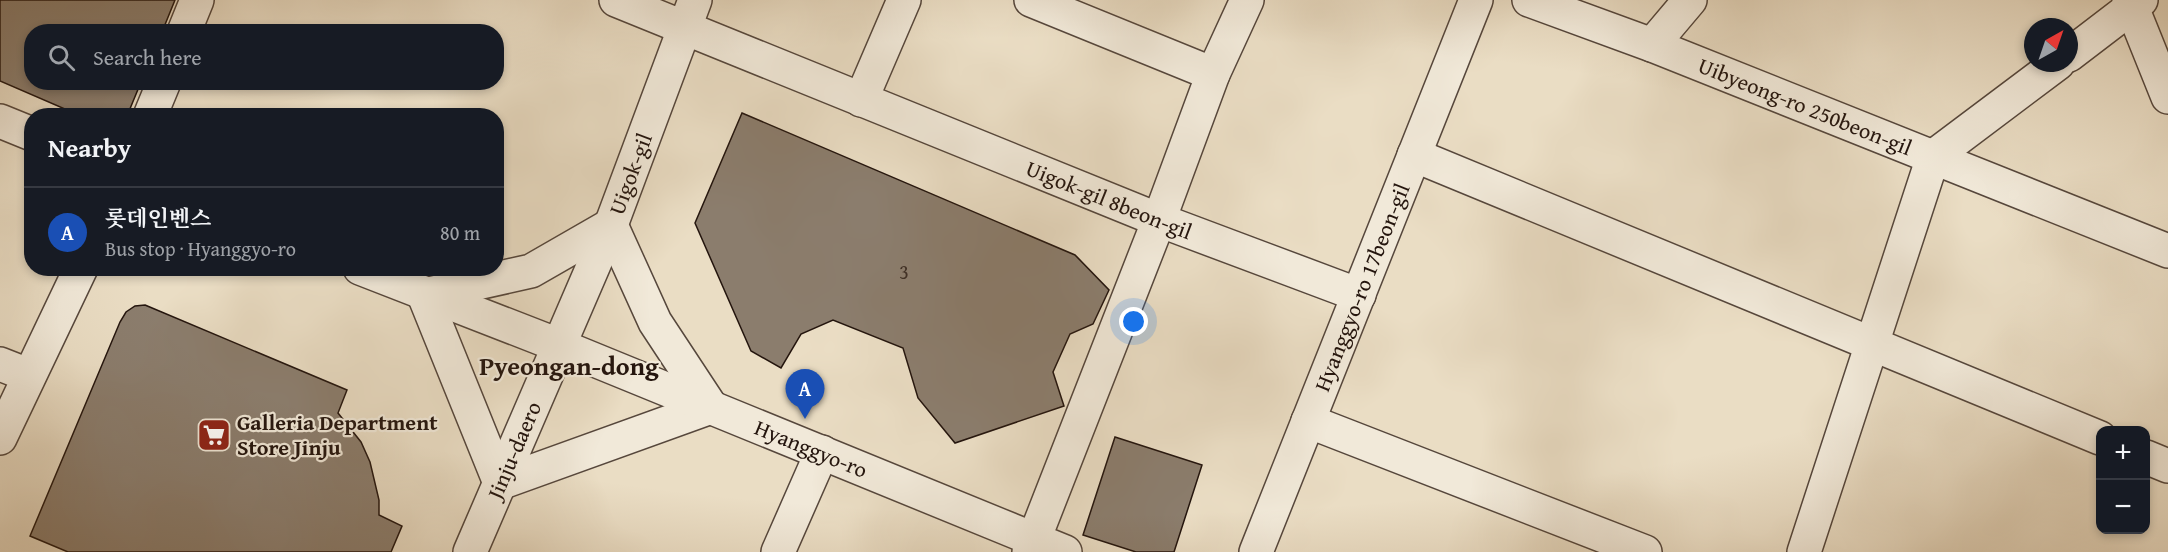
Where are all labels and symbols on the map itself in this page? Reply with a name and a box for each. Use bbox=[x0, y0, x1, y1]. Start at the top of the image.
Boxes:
north arrow bbox=[2024, 18, 2078, 72]
street label: Uibyeong-ro 250beon-gil bbox=[1694, 49, 1917, 163]
street label: Uigok-gil bbox=[600, 128, 660, 219]
street label: Uigok-gil 8beon-gil bbox=[1021, 152, 1197, 247]
street label: Hyanggyo-ro 17beon-gil bbox=[1306, 178, 1417, 396]
house number: 3 bbox=[899, 257, 909, 286]
your location bbox=[1119, 307, 1148, 336]
district label: Pyeongan-dong bbox=[479, 346, 659, 385]
pin: A bbox=[786, 370, 824, 419]
street label: Jinju-daero bbox=[478, 396, 549, 507]
place label: Galleria Department Store Jinju bbox=[237, 406, 438, 463]
street label: Hyanggyo-ro bbox=[750, 411, 872, 486]
supermarket icon: Galleria Department Store Jinju bbox=[196, 417, 232, 453]

